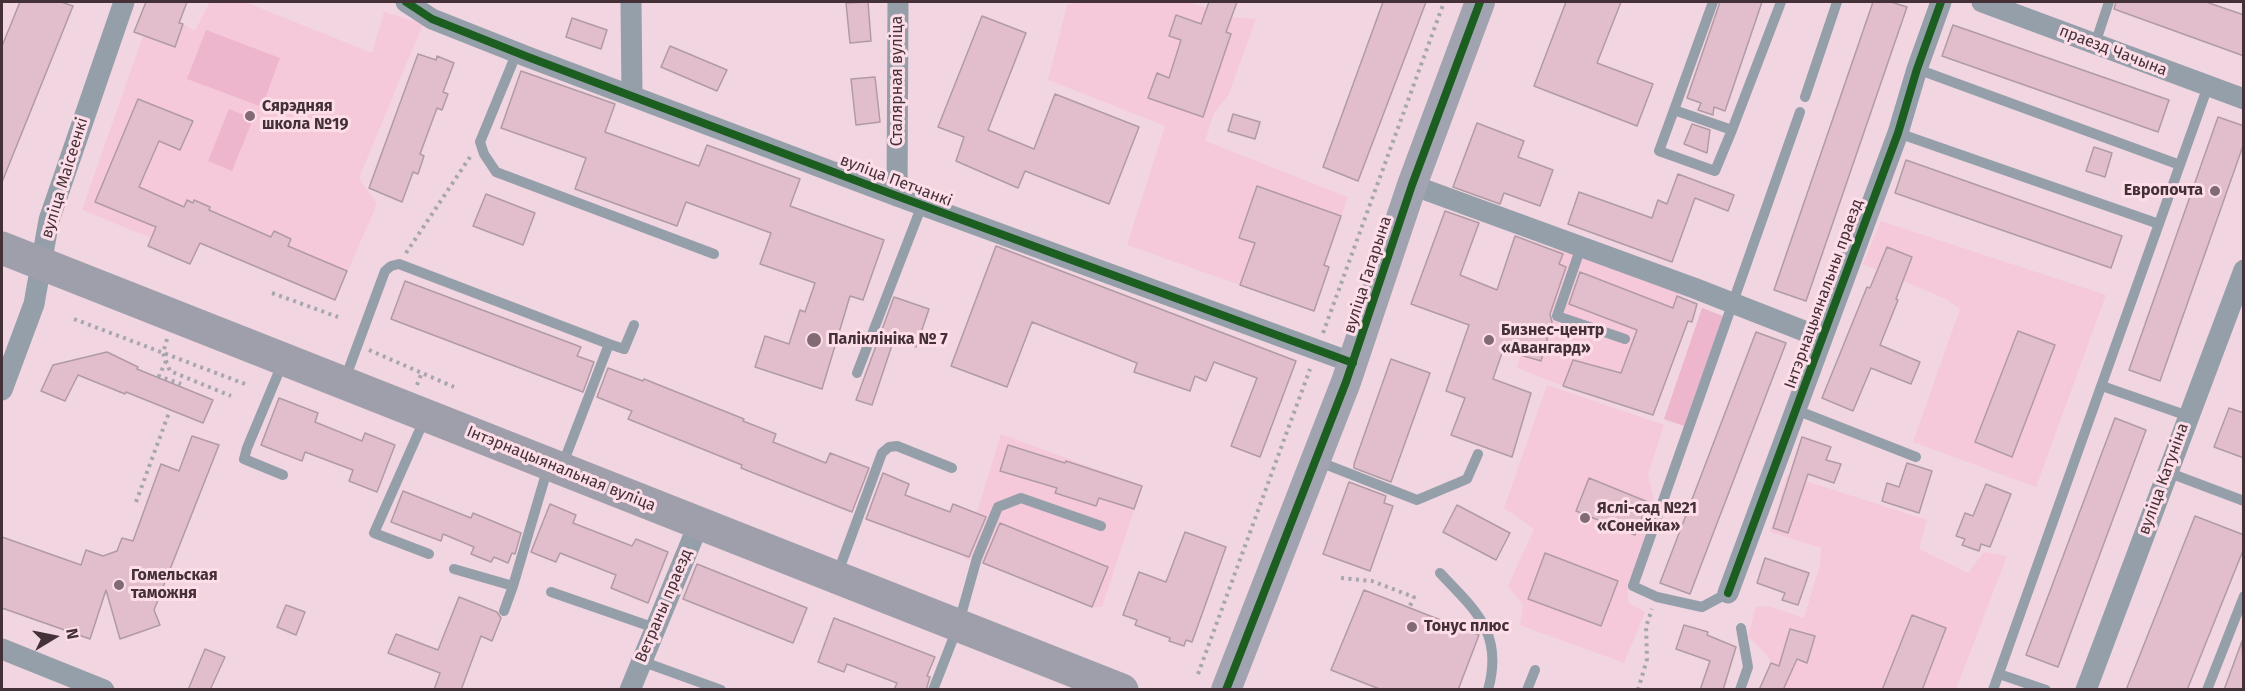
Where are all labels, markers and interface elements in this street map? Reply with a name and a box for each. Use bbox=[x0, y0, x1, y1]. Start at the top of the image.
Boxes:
street label: Сталярная вуліца bbox=[888, 16, 908, 146]
street label: праезд Чачына bbox=[2056, 22, 2170, 80]
place label: Сярэдняя школа №19 bbox=[262, 97, 348, 135]
marker: Сярэдняя школа №19 bbox=[243, 109, 257, 123]
street label: вуліца Маісеенкі bbox=[38, 115, 92, 241]
street label: вуліца Петчанкі bbox=[837, 151, 955, 211]
place label: Европочта bbox=[2124, 181, 2203, 201]
marker: Европочта bbox=[2208, 184, 2222, 198]
street label: Інтэрнацыянальны праезд bbox=[1781, 197, 1867, 391]
street label: вуліца Гагарына bbox=[1340, 214, 1396, 336]
place label: Бизнес-центр «Авангард» bbox=[1501, 321, 1604, 359]
place label: Паліклініка № 7 bbox=[828, 330, 948, 350]
marker: Паліклініка № 7 bbox=[805, 331, 823, 349]
marker: Бизнес-центр «Авангард» bbox=[1482, 333, 1496, 347]
street label: вуліца Катуніна bbox=[2135, 421, 2193, 537]
street label: Інтэрнацыянальная вуліца bbox=[464, 422, 658, 516]
place label: Яслі-сад №21 «Сонейка» bbox=[1597, 499, 1697, 537]
marker: Яслі-сад №21 «Сонейка» bbox=[1578, 511, 1592, 525]
street label: Ветраны праезд bbox=[631, 546, 697, 666]
place label: Гомельская таможня bbox=[131, 566, 218, 604]
marker: Гомельская таможня bbox=[112, 578, 126, 592]
north arrow bbox=[24, 607, 84, 667]
place label: Тонус плюс bbox=[1424, 617, 1509, 637]
marker: Тонус плюс bbox=[1405, 620, 1419, 634]
text: N bbox=[62, 627, 82, 641]

